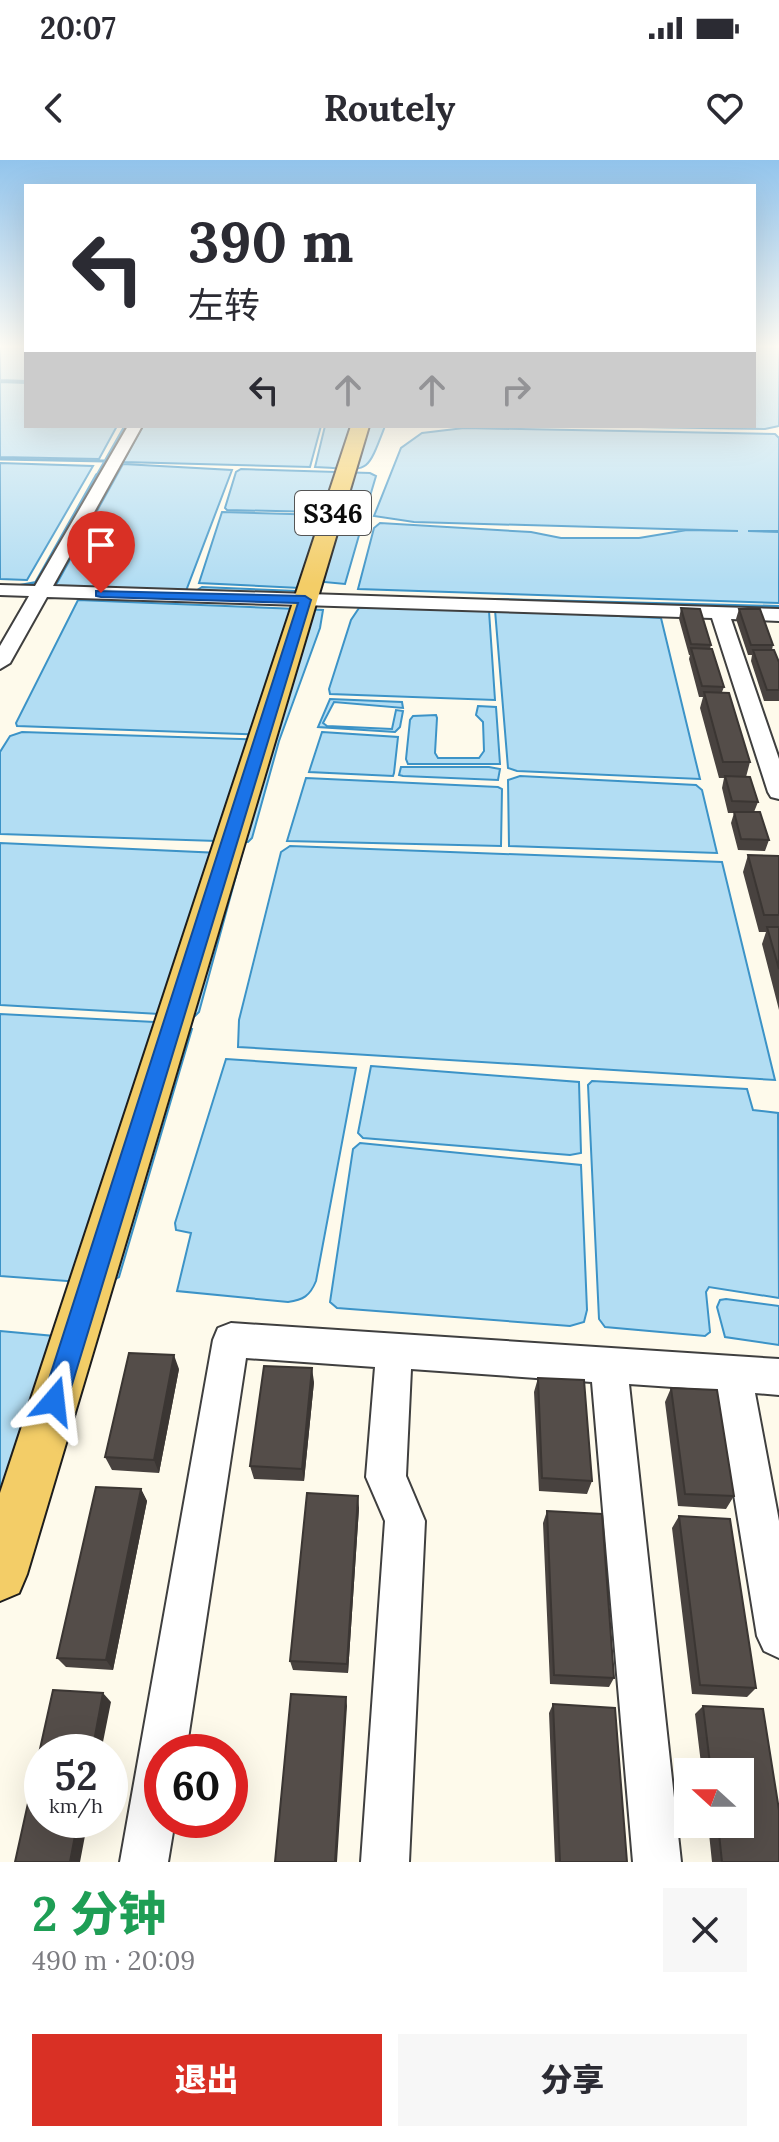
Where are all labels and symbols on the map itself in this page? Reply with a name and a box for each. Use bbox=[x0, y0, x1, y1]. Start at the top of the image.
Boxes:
road number: S346 bbox=[295, 491, 371, 535]
pin bbox=[67, 511, 135, 593]
position arrow bbox=[12, 1359, 96, 1443]
speed limit sign: 60 bbox=[144, 1734, 248, 1838]
north arrow bbox=[674, 1758, 754, 1838]

